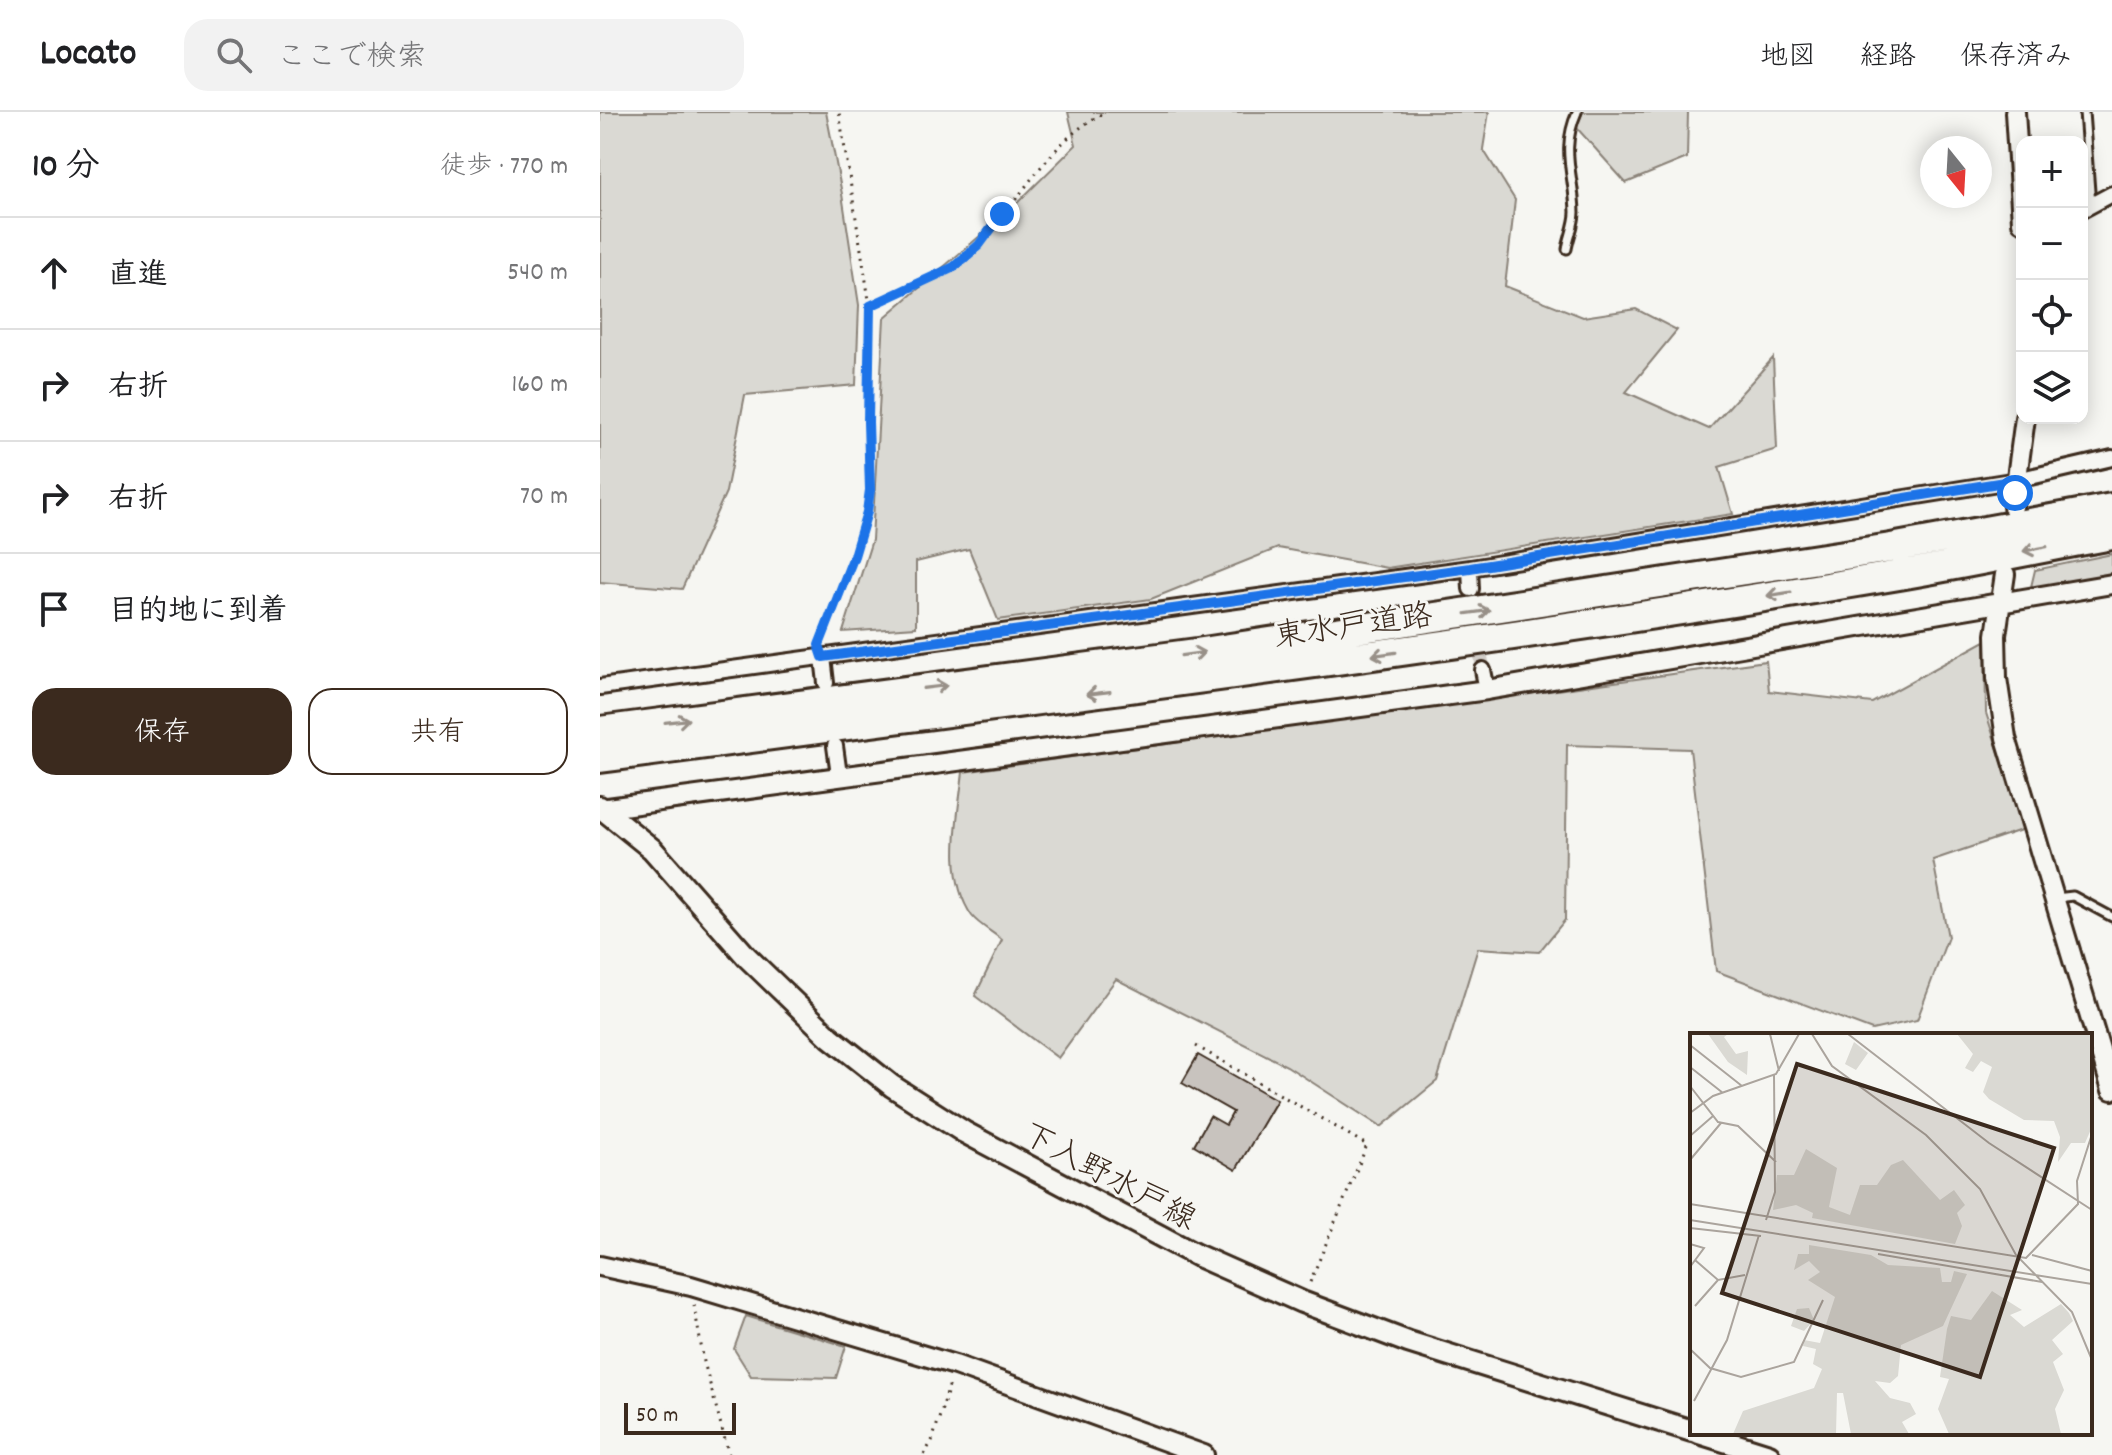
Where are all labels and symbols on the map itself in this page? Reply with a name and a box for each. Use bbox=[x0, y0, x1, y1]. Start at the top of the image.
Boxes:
north arrow bbox=[1920, 136, 1992, 208]
route end bbox=[984, 196, 1020, 232]
route start bbox=[1997, 475, 2033, 511]
one-way arrow bbox=[2023, 543, 2049, 558]
one-way arrow bbox=[1767, 588, 1793, 603]
street label: 東水戸道路 bbox=[1271, 595, 1436, 663]
one-way arrow bbox=[1465, 604, 1490, 619]
one-way arrow bbox=[1180, 646, 1205, 661]
one-way arrow bbox=[1372, 647, 1397, 662]
one-way arrow bbox=[922, 679, 947, 694]
one-way arrow bbox=[1086, 686, 1112, 701]
one-way arrow bbox=[663, 713, 690, 728]
inset map bbox=[1690, 1033, 2092, 1435]
street label: 下入野水戸線 bbox=[1012, 1114, 1203, 1245]
scale bar bbox=[624, 1399, 736, 1435]

